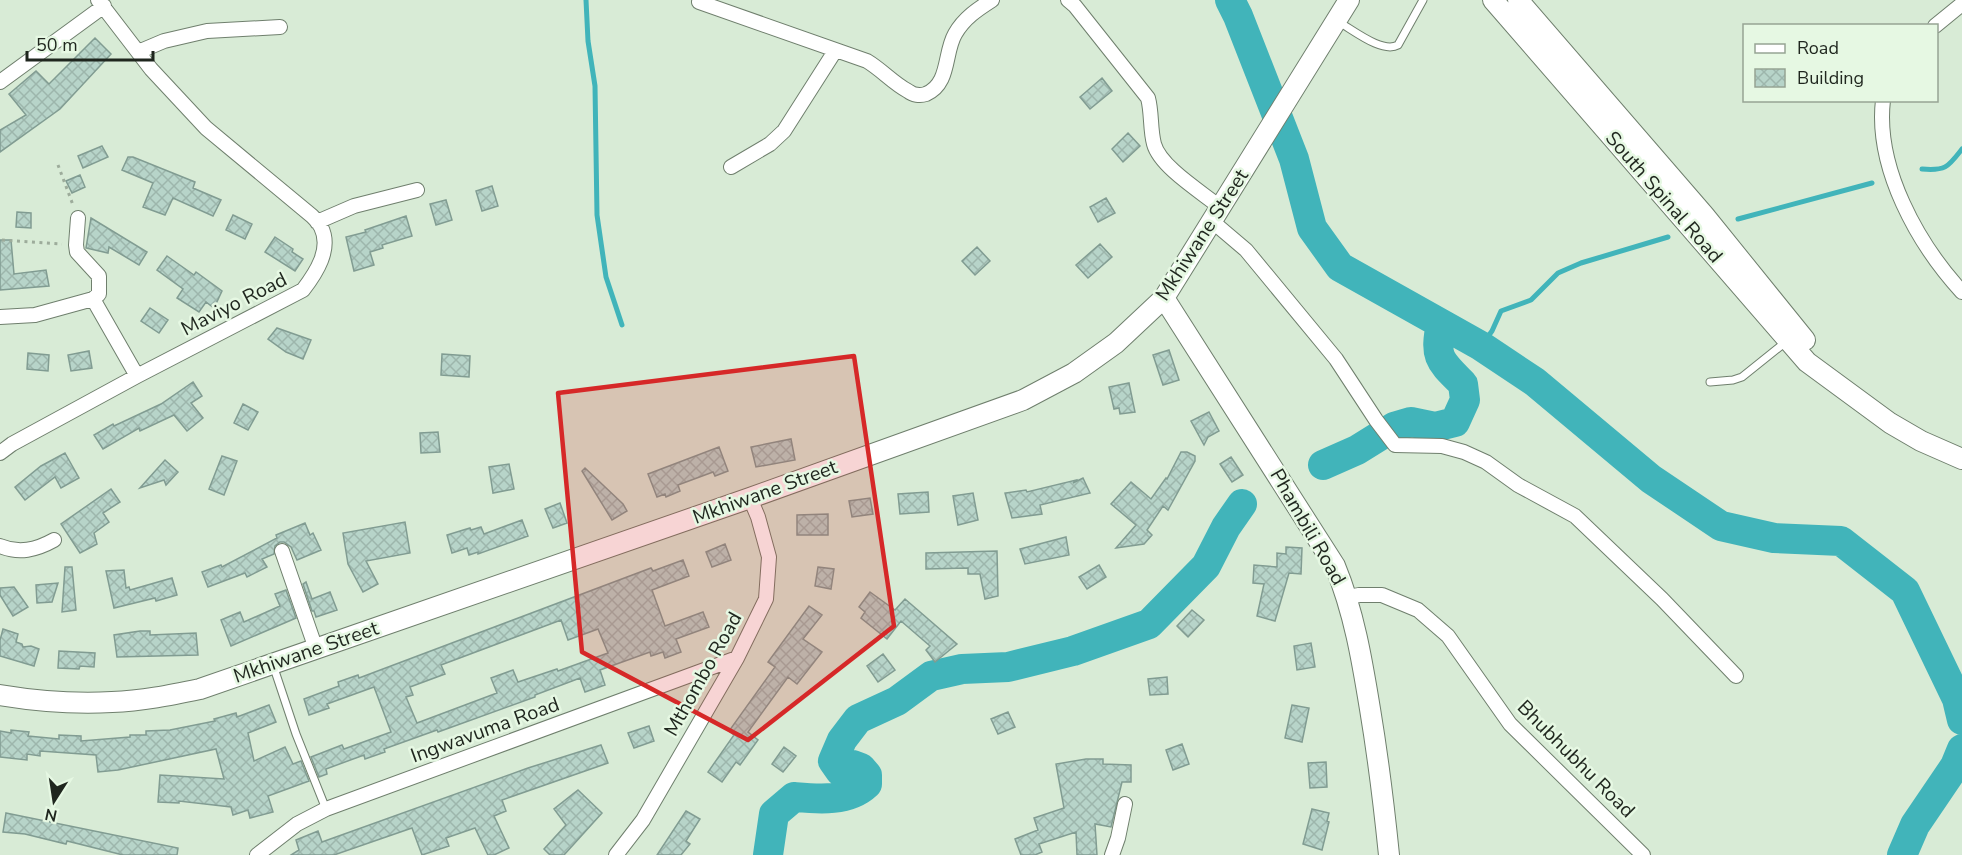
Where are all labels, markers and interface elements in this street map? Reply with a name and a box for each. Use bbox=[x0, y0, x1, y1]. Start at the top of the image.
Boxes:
scale bar bbox=[27, 24, 153, 62]
legend bbox=[1743, 24, 1938, 102]
text: 50 m bbox=[36, 33, 78, 57]
text: Road bbox=[1797, 36, 1839, 60]
text: Building bbox=[1797, 66, 1864, 90]
street label: South Spinal Road bbox=[1599, 125, 1729, 269]
street label: Mkhiwane Street bbox=[1149, 163, 1255, 306]
street label: Maviyo Road bbox=[176, 266, 292, 342]
street label: Mkhiwane Street bbox=[689, 453, 842, 531]
street label: Phambili Road bbox=[1264, 464, 1352, 590]
street label: Mthombo Road bbox=[658, 607, 748, 741]
street label: Mkhiwane Street bbox=[230, 614, 383, 690]
street label: Ingwavuma Road bbox=[407, 691, 563, 769]
street label: Bhubhubhu Road bbox=[1511, 694, 1641, 824]
north arrow bbox=[24, 771, 84, 831]
text: N bbox=[43, 803, 59, 827]

